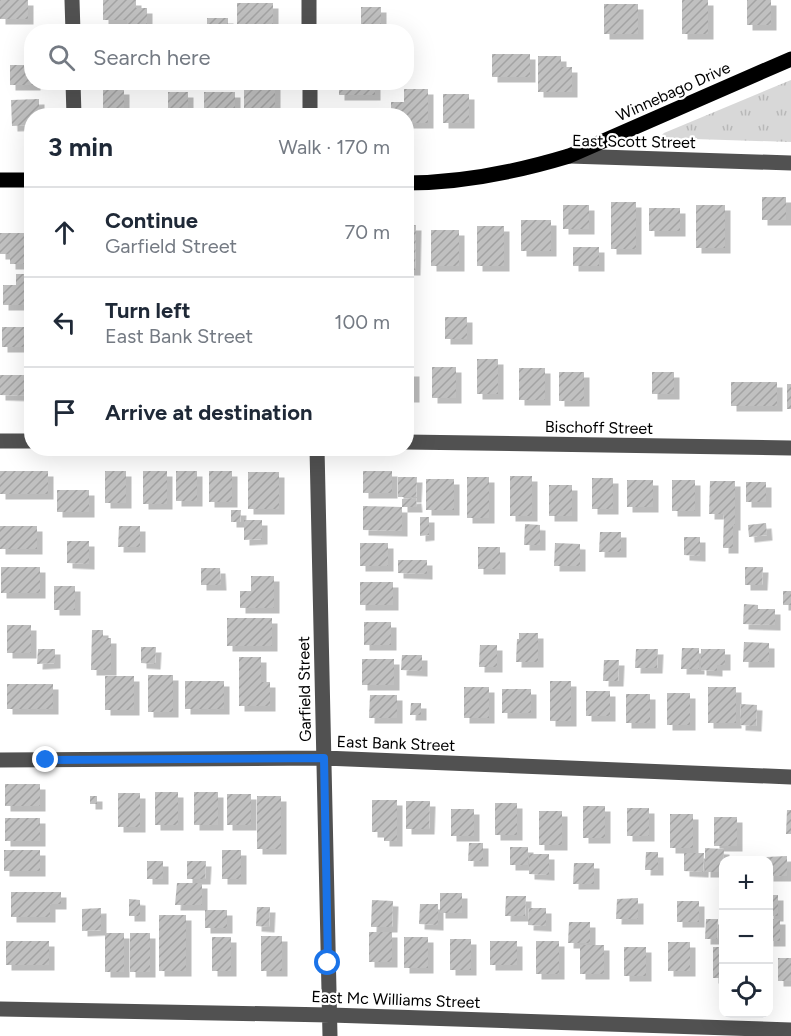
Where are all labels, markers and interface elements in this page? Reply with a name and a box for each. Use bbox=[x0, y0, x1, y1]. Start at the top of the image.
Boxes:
search box bbox=[24, 24, 414, 90]
icon: search bbox=[45, 41, 78, 74]
text: Search here bbox=[93, 44, 211, 71]
street label: Winnebago Drive bbox=[613, 58, 733, 125]
text: 3 min bbox=[48, 131, 113, 163]
street label: East Scott Street bbox=[572, 131, 696, 152]
text: Walk · 170 m bbox=[279, 135, 390, 159]
text: Continue bbox=[105, 207, 198, 234]
icon: ahead bbox=[48, 216, 81, 249]
text: 70 m bbox=[344, 220, 390, 244]
text: Garfield Street bbox=[105, 234, 237, 258]
text: Turn left bbox=[105, 297, 191, 324]
icon: left bbox=[48, 306, 81, 339]
text: 100 m bbox=[334, 310, 390, 334]
text: East Bank Street bbox=[105, 324, 253, 348]
icon: arrive bbox=[48, 396, 81, 429]
text: Arrive at destination bbox=[105, 399, 313, 426]
street label: Bischoff Street bbox=[545, 417, 653, 438]
street label: Garfield Street bbox=[294, 636, 315, 742]
street label: East Bank Street bbox=[336, 732, 456, 755]
route end bbox=[32, 746, 58, 772]
map controls bbox=[719, 856, 773, 1018]
button: + bbox=[719, 856, 773, 910]
button: − bbox=[719, 910, 773, 964]
route start bbox=[314, 949, 340, 975]
button: locate bbox=[719, 964, 773, 1018]
street label: East Mc Williams Street bbox=[311, 987, 481, 1012]

